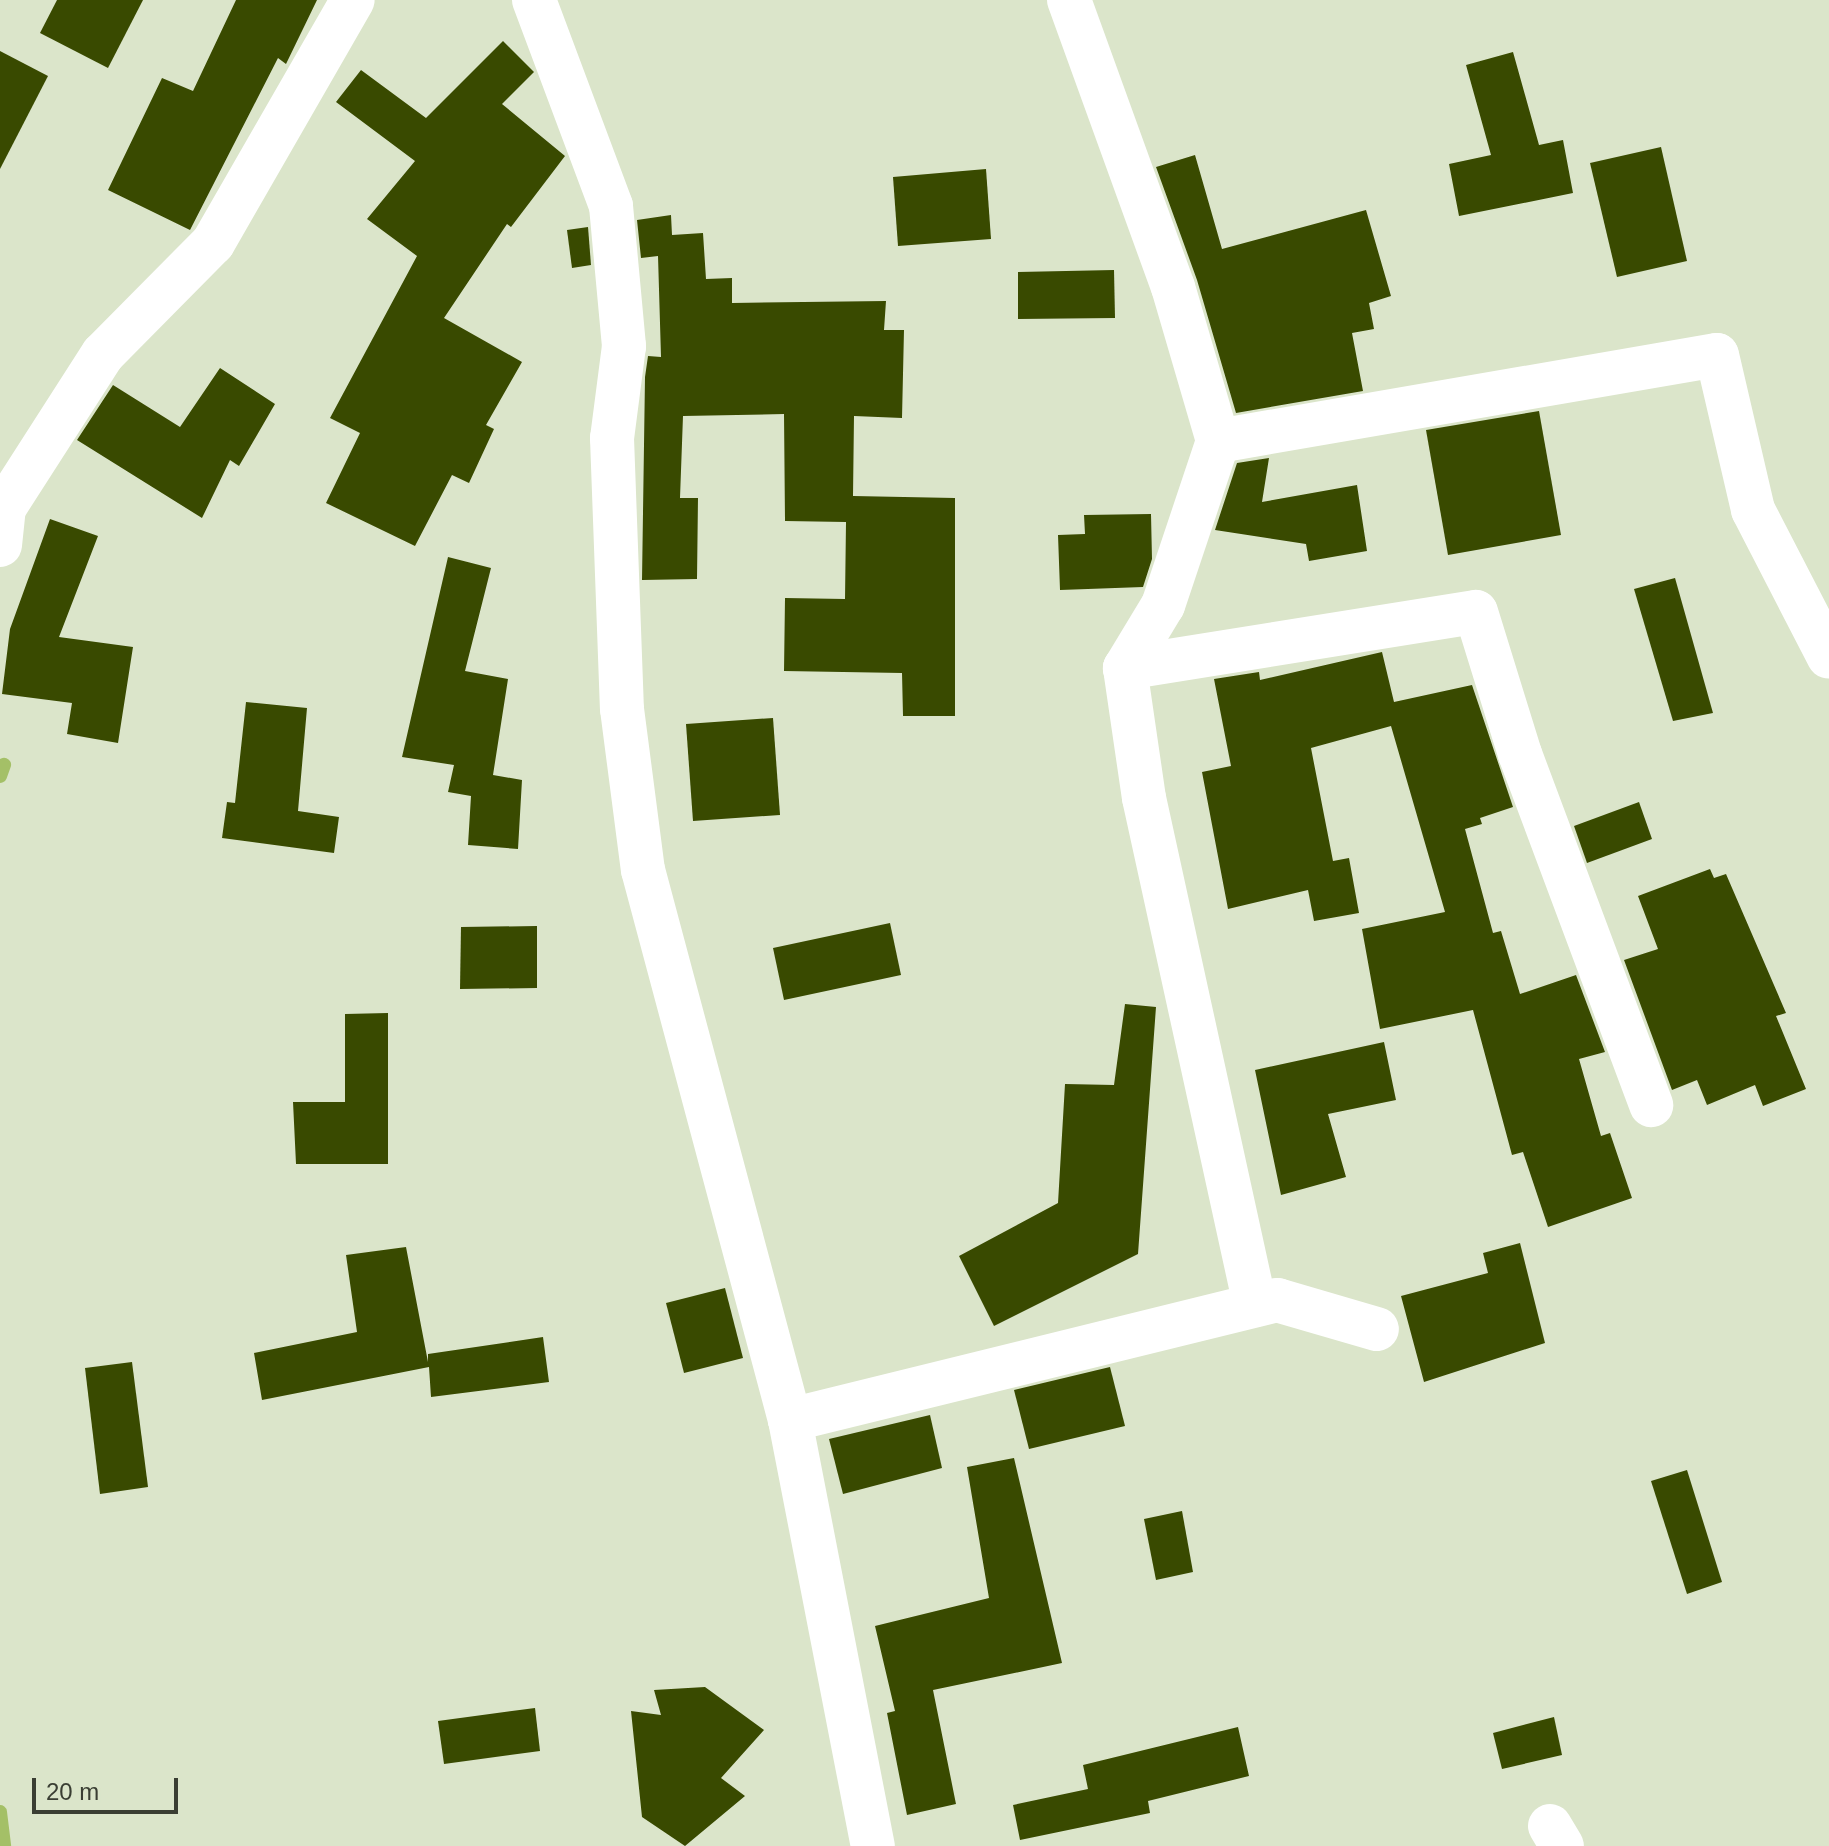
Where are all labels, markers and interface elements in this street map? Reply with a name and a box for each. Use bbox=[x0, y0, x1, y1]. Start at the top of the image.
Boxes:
scale bar bbox=[36, 1762, 182, 1812]
text: 20 m bbox=[46, 1778, 99, 1805]

